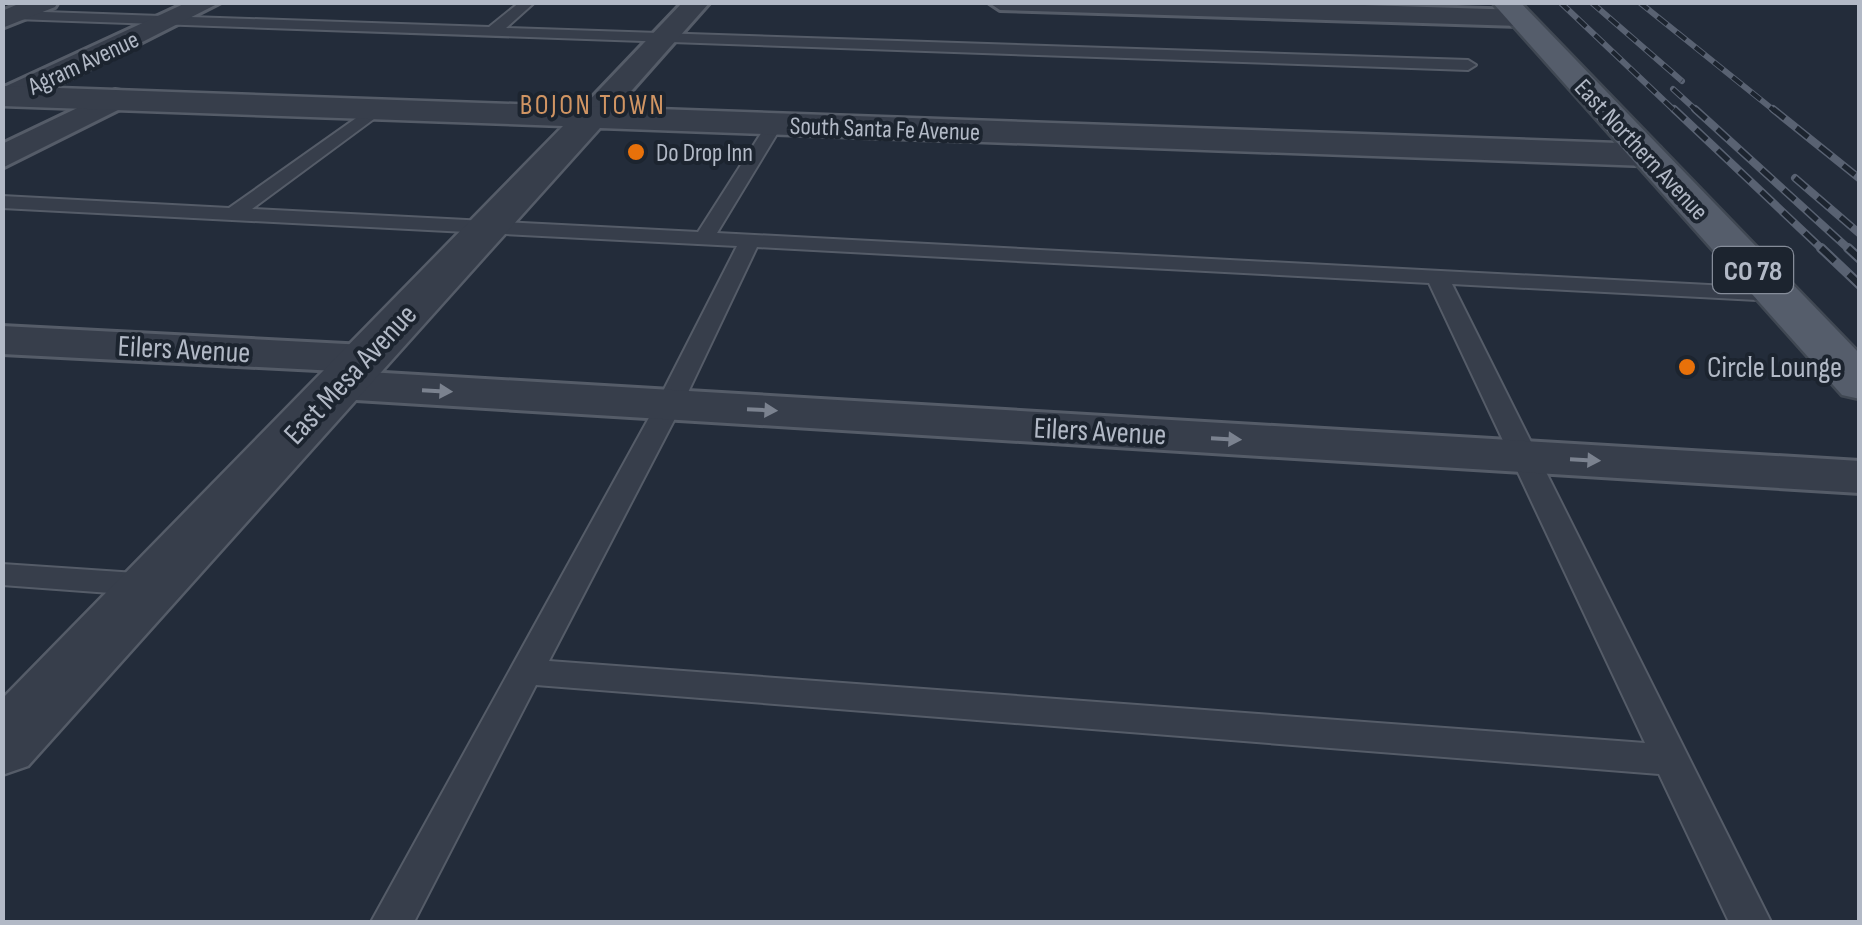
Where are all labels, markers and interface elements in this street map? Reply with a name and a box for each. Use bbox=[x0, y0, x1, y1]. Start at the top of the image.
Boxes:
street label: Agram Avenue bbox=[22, 24, 144, 103]
street label: East Northern Avenue bbox=[1567, 73, 1714, 227]
district label: BOJON TOWN bbox=[520, 89, 666, 122]
street label: South Santa Fe Avenue bbox=[789, 111, 981, 148]
place label: Do Drop Inn bbox=[656, 138, 753, 169]
marker: Do Drop Inn bbox=[625, 141, 647, 163]
road number: CO 78 bbox=[1713, 247, 1793, 293]
street label: East Mesa Avenue bbox=[277, 297, 425, 452]
street label: Eilers Avenue bbox=[117, 329, 251, 371]
place label: Circle Lounge bbox=[1707, 350, 1842, 386]
marker: Circle Lounge bbox=[1676, 356, 1698, 378]
one-way arrow bbox=[422, 383, 454, 399]
one-way arrow bbox=[746, 402, 778, 418]
street label: Eilers Avenue bbox=[1033, 411, 1167, 453]
one-way arrow bbox=[1211, 431, 1242, 447]
one-way arrow bbox=[1570, 453, 1602, 469]

